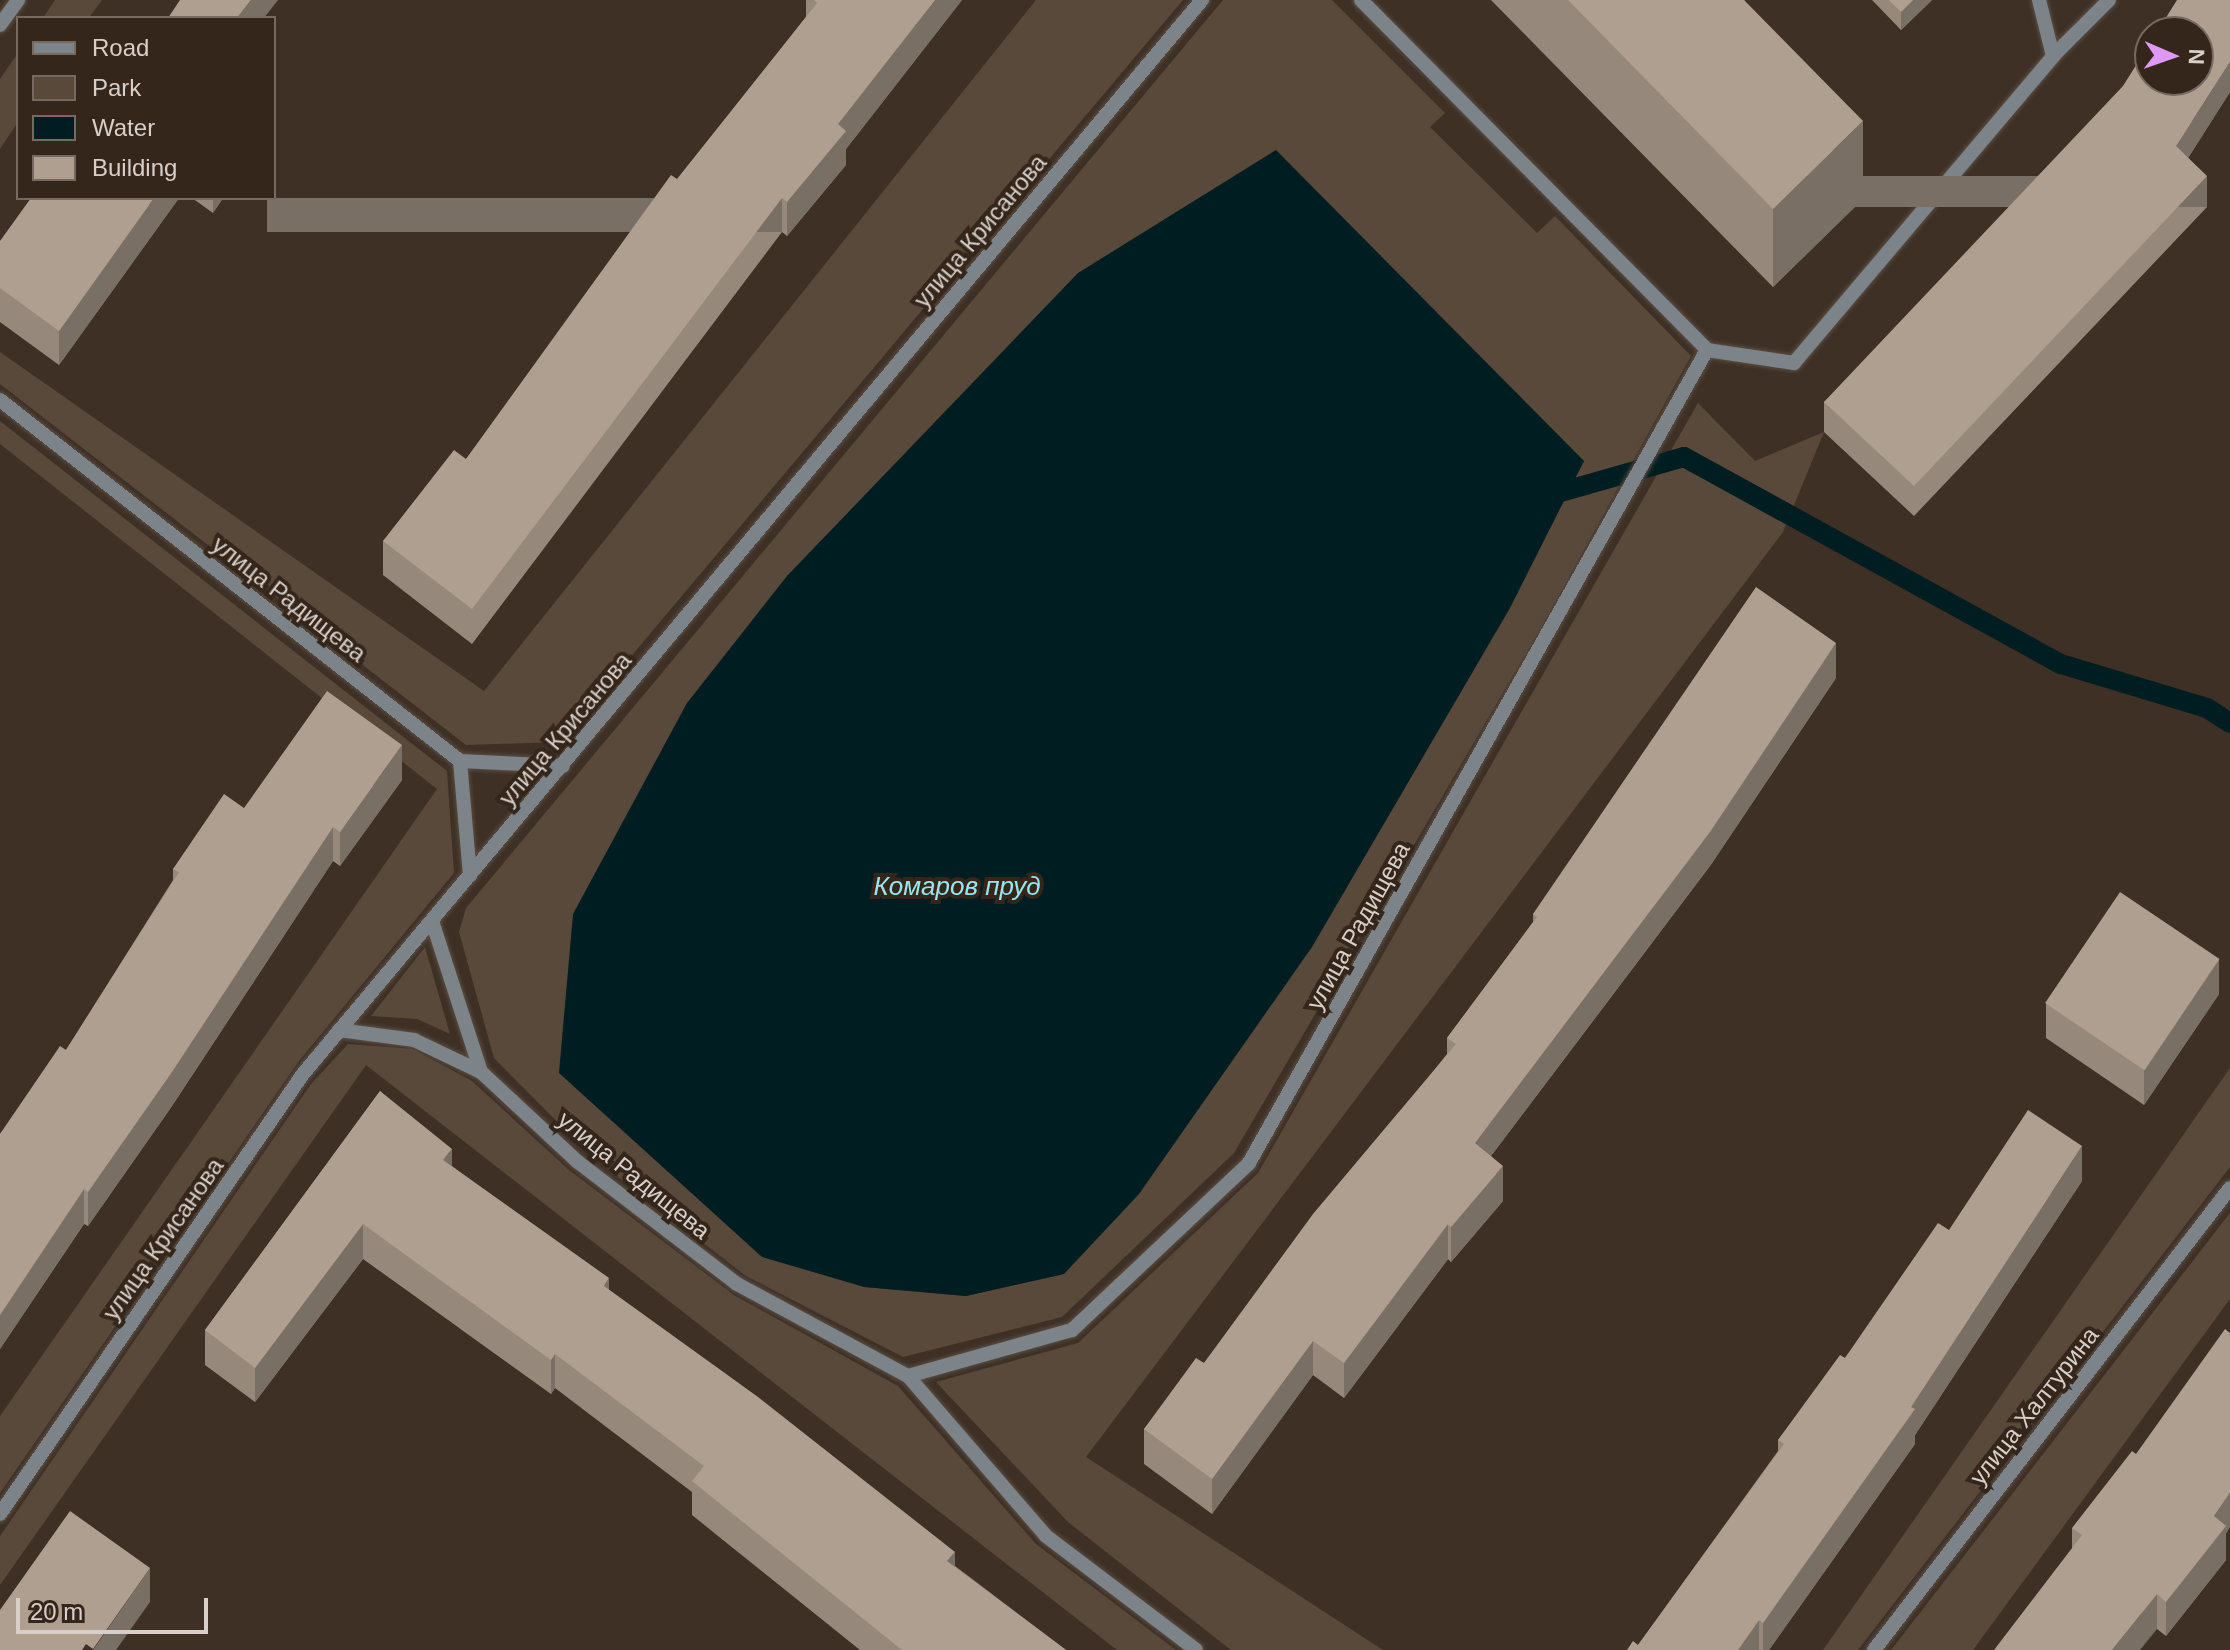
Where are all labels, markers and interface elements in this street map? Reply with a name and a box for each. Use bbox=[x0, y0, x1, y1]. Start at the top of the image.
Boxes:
legend bbox=[16, 16, 276, 200]
north arrow bbox=[2134, 16, 2214, 96]
text: Road bbox=[92, 34, 149, 61]
text: N bbox=[2184, 48, 2209, 65]
text: Park bbox=[92, 74, 141, 101]
text: Water bbox=[92, 114, 155, 141]
street label: улица Крисанова bbox=[908, 149, 1052, 313]
text: Building bbox=[92, 154, 177, 181]
street label: улица Радищева bbox=[206, 530, 372, 668]
street label: улица Крисанова bbox=[493, 647, 637, 811]
street label: улица Радищева bbox=[1300, 837, 1416, 1015]
water label: Комаров пруд bbox=[873, 871, 1041, 903]
street label: улица Радищева bbox=[552, 1105, 716, 1245]
street label: улица Крисанова bbox=[96, 1152, 230, 1326]
street label: улица Халтурина bbox=[1963, 1321, 2105, 1491]
scale bar bbox=[20, 1582, 212, 1632]
text: 20 m bbox=[30, 1598, 83, 1625]

